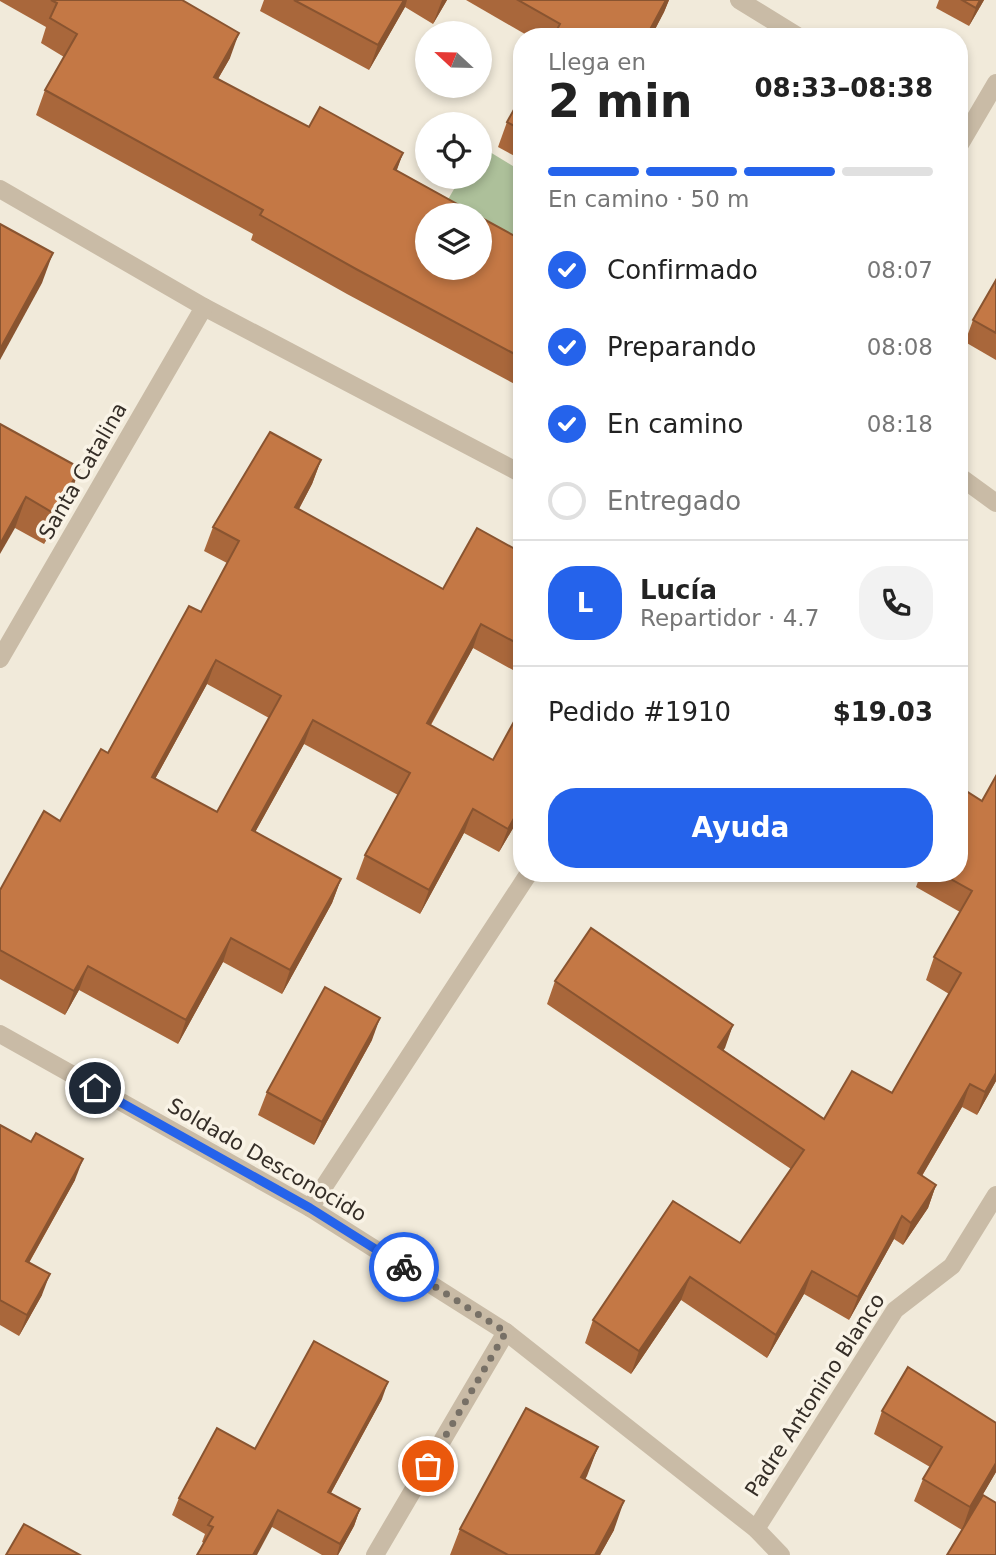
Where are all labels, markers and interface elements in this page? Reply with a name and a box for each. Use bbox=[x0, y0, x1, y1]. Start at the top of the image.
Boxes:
north arrow bbox=[415, 21, 492, 98]
map controls bbox=[415, 21, 492, 280]
text: Llega en bbox=[548, 49, 646, 75]
text: 08:33–08:38 bbox=[754, 73, 933, 103]
text: 2 min bbox=[548, 74, 692, 128]
button: locate bbox=[415, 112, 492, 189]
text: En camino · 50 m bbox=[548, 186, 750, 212]
button: layers bbox=[415, 203, 492, 280]
icon: check bbox=[548, 251, 586, 289]
text: Confirmado bbox=[607, 255, 758, 285]
text: 08:07 bbox=[867, 257, 933, 283]
icon: check bbox=[548, 328, 586, 366]
text: Preparando bbox=[607, 332, 756, 362]
text: 08:08 bbox=[867, 334, 933, 360]
street label: Santa Catalina bbox=[34, 398, 132, 544]
icon: check bbox=[548, 405, 586, 443]
text: En camino bbox=[607, 409, 743, 439]
text: 08:18 bbox=[867, 411, 933, 437]
text: Entregado bbox=[607, 486, 741, 516]
button: phone bbox=[859, 566, 933, 640]
text: Lucía bbox=[640, 575, 717, 605]
text: L bbox=[577, 588, 593, 618]
text: Repartidor · 4.7 bbox=[640, 605, 819, 631]
text: Pedido #1910 bbox=[548, 697, 731, 727]
text: $19.03 bbox=[833, 697, 933, 727]
button: Ayuda bbox=[548, 788, 933, 868]
pin bbox=[65, 1058, 125, 1118]
icon: home bbox=[76, 1069, 114, 1107]
street label: Soldado Desconocido bbox=[163, 1093, 371, 1227]
courier bbox=[369, 1232, 439, 1302]
icon: bike bbox=[385, 1248, 423, 1286]
street label: Padre Antonino Blanco bbox=[740, 1289, 890, 1501]
pin bbox=[398, 1436, 458, 1496]
icon: bag bbox=[409, 1447, 447, 1485]

